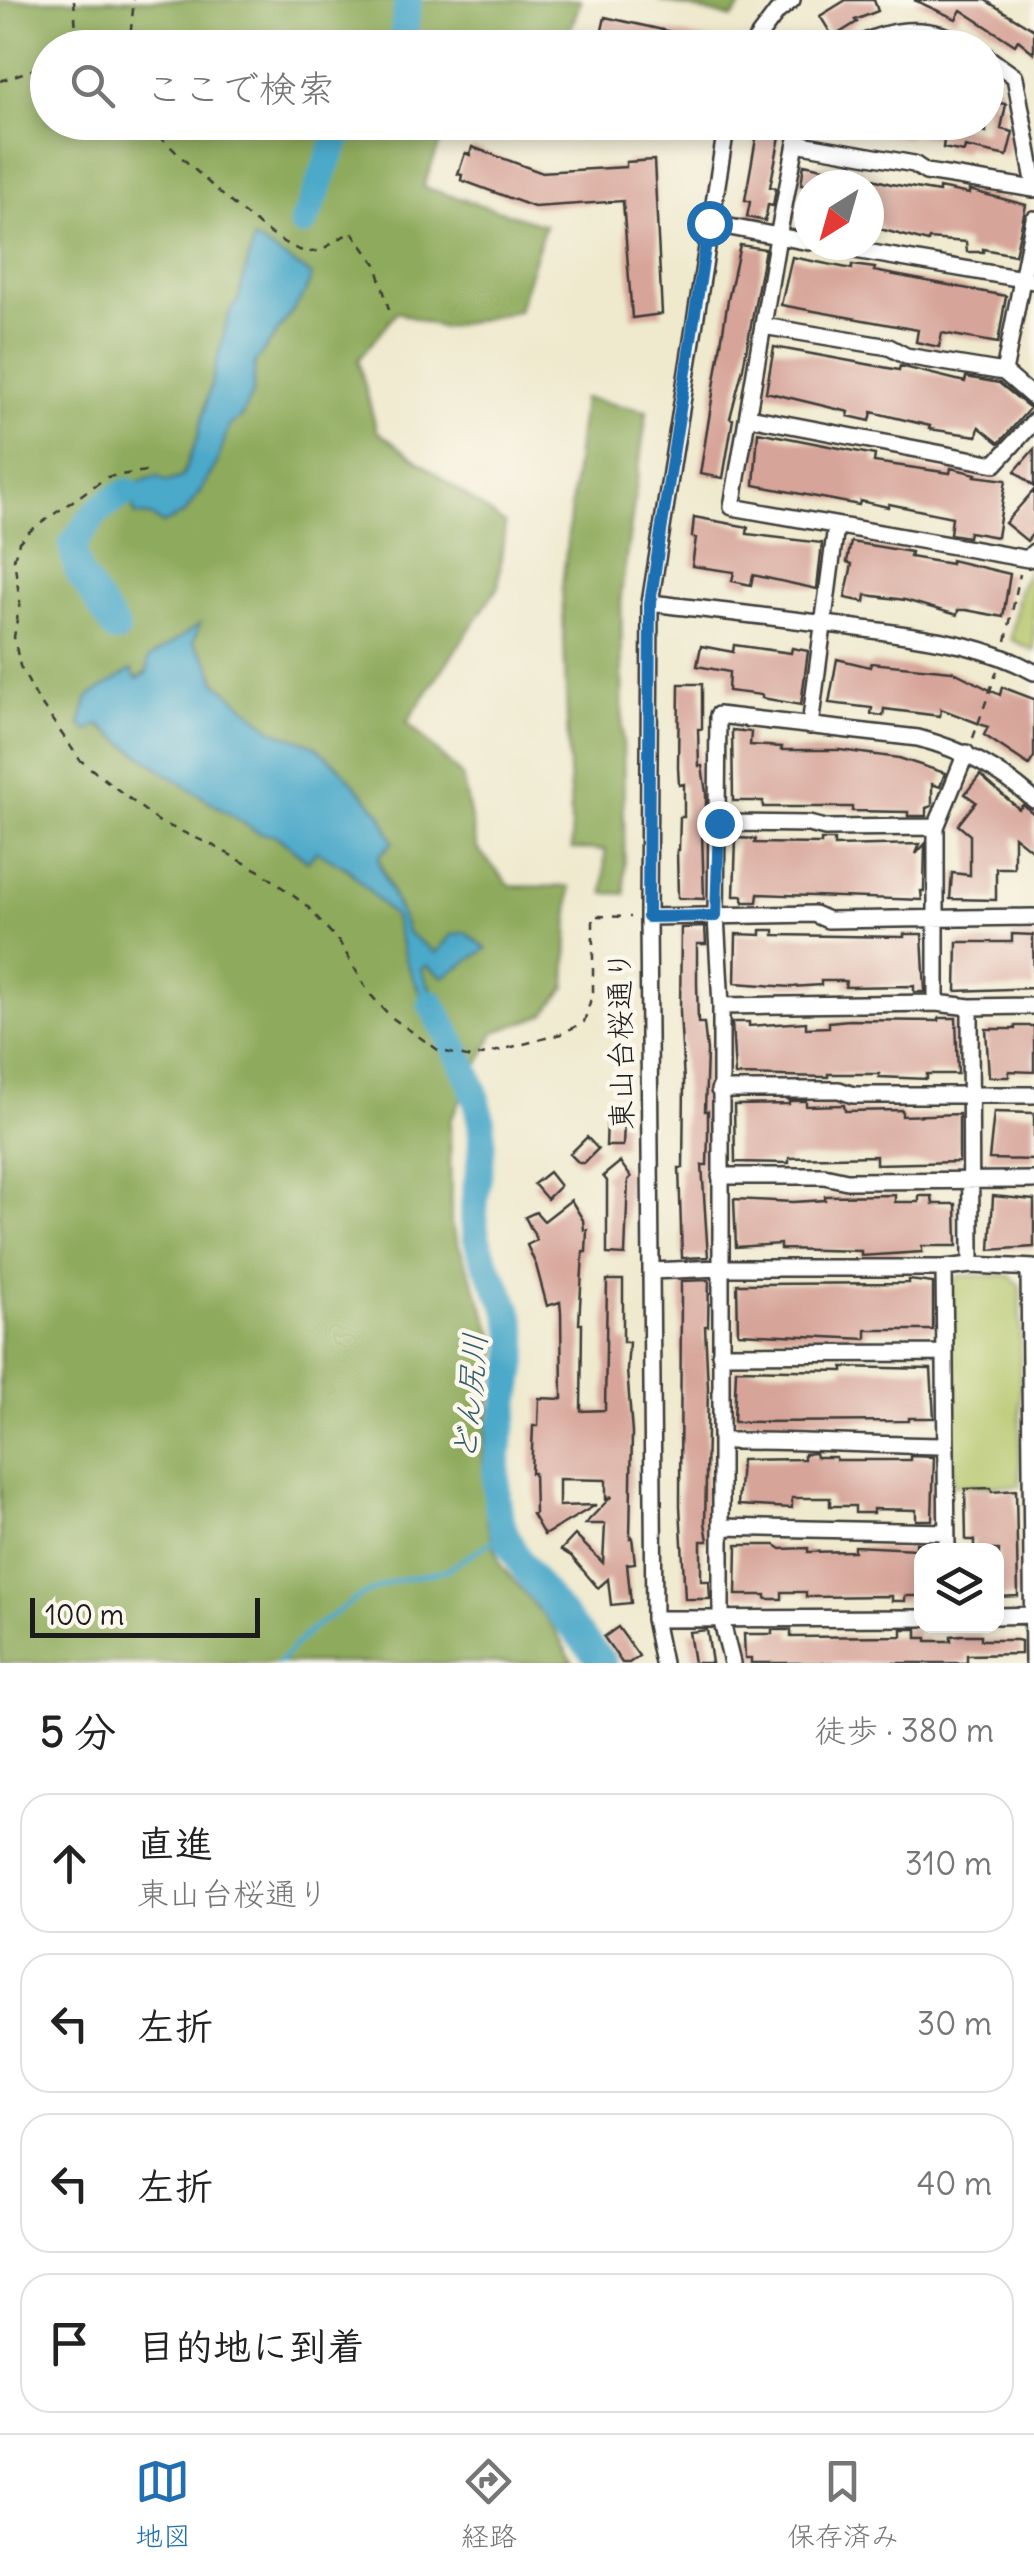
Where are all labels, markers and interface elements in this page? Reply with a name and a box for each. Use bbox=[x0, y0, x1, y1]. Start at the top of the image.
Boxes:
search box bbox=[30, 30, 1004, 140]
icon: search bbox=[65, 58, 120, 113]
text: ここで検索 bbox=[145, 65, 335, 112]
north arrow bbox=[794, 170, 884, 260]
route start bbox=[687, 201, 733, 247]
route end bbox=[697, 801, 743, 847]
street label: 東山台桜通り bbox=[599, 950, 641, 1130]
water label: どん尻川 bbox=[443, 1331, 496, 1463]
map controls bbox=[914, 1543, 1004, 1633]
button: layers bbox=[914, 1543, 1004, 1633]
scale bar bbox=[30, 1593, 260, 1638]
text: 100 m bbox=[45, 1597, 124, 1633]
text: 5 分 bbox=[40, 1706, 116, 1758]
text: 徒歩 · 380 m bbox=[814, 1710, 994, 1751]
text: 直進 bbox=[137, 1820, 213, 1867]
icon: ahead bbox=[42, 1836, 97, 1891]
text: 310 m bbox=[905, 1843, 992, 1884]
text: 東山台桜通り bbox=[137, 1873, 329, 1914]
icon: left bbox=[42, 1996, 97, 2051]
text: 左折 bbox=[137, 2003, 213, 2050]
text: 30 m bbox=[917, 2003, 992, 2044]
icon: left bbox=[42, 2156, 97, 2211]
text: 左折 bbox=[137, 2163, 213, 2210]
text: 40 m bbox=[917, 2163, 992, 2204]
icon: arrive bbox=[42, 2316, 97, 2371]
text: 目的地に到着 bbox=[137, 2323, 365, 2370]
tab: 地図 bbox=[135, 2454, 191, 2554]
tab: 経路 bbox=[461, 2454, 517, 2554]
tab: 保存済み bbox=[787, 2454, 899, 2554]

